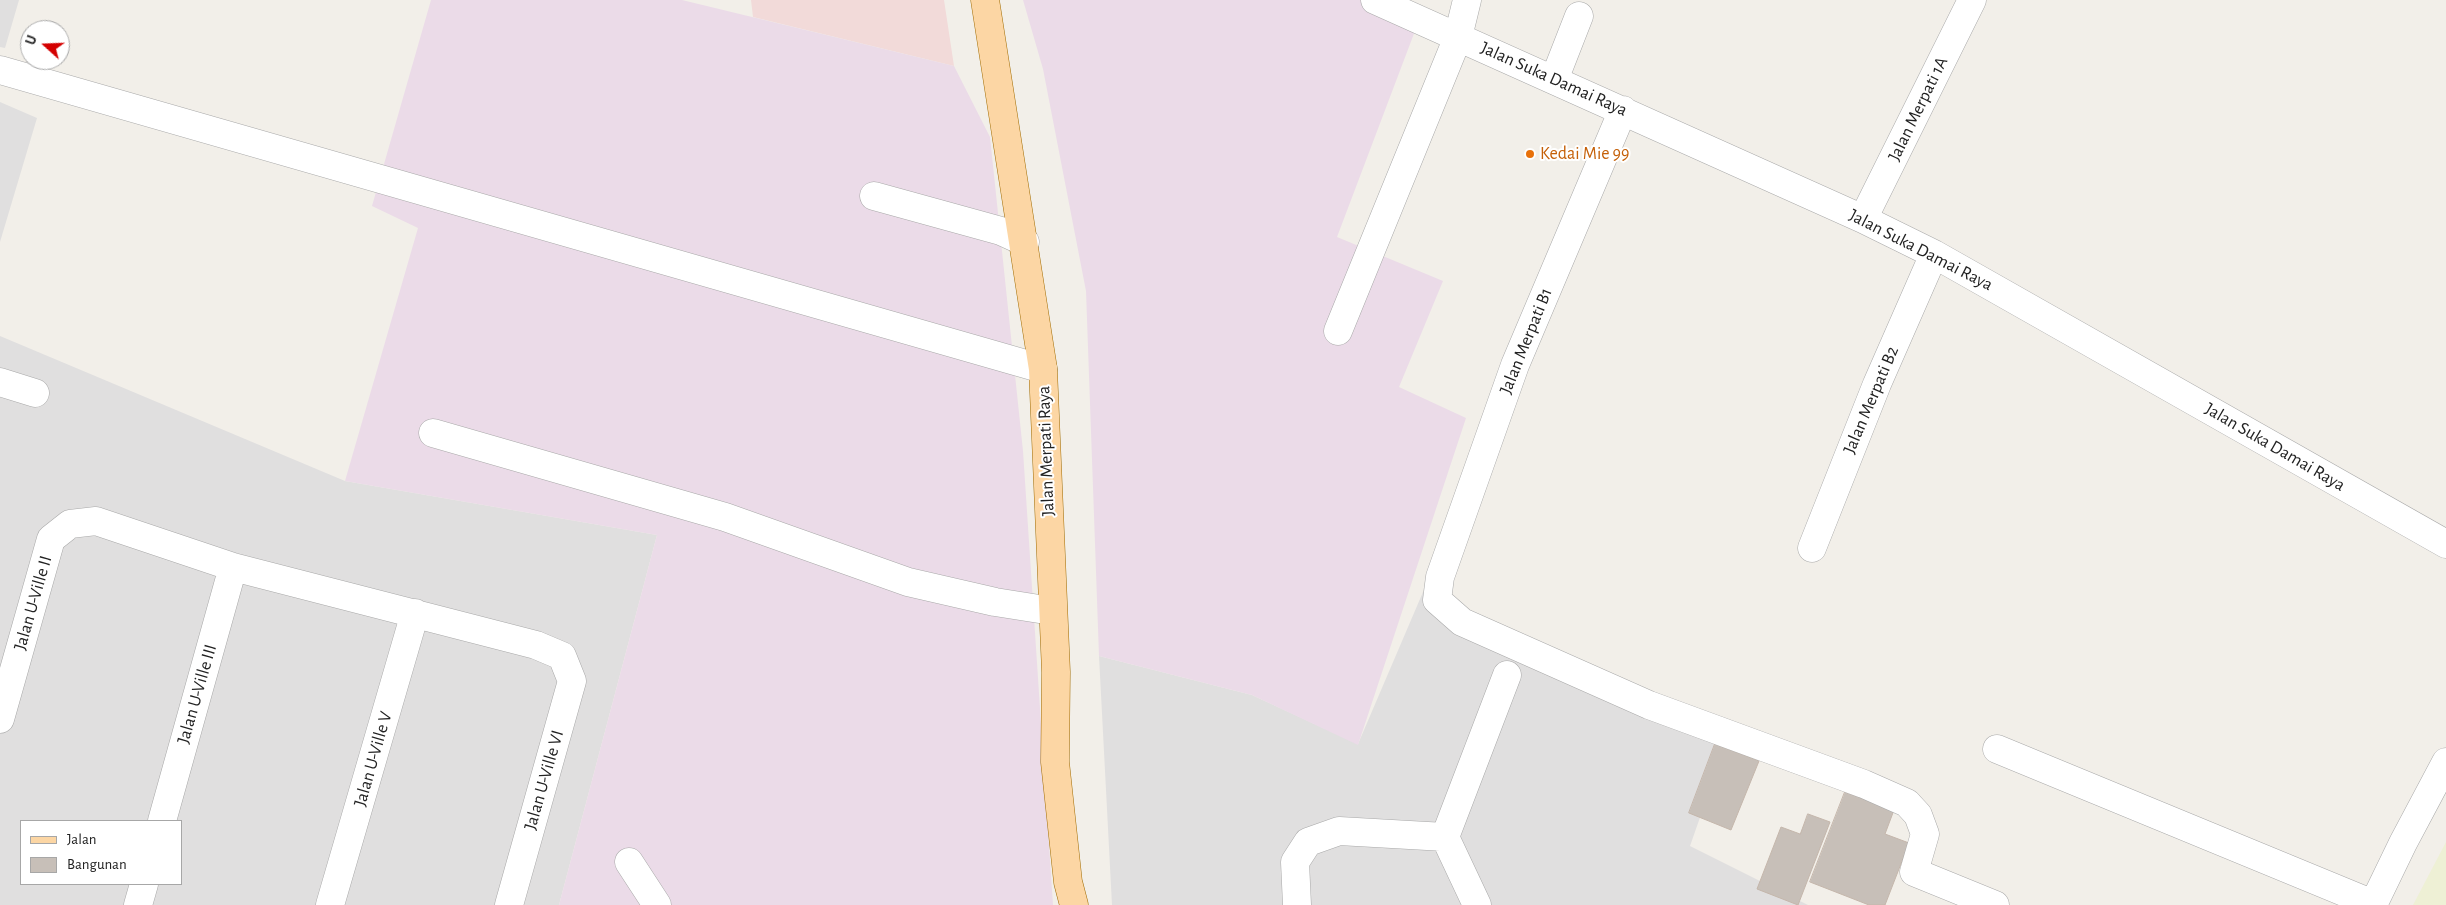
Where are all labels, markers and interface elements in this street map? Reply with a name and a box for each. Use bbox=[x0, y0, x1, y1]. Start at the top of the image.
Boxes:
north arrow bbox=[20, 20, 70, 70]
text: U bbox=[24, 34, 40, 47]
street label: Jalan Suka Damai Raya bbox=[1477, 37, 1631, 121]
street label: Jalan Merpati 1A bbox=[1883, 53, 1953, 165]
place label: Kedai Mie 99 bbox=[1540, 143, 1629, 165]
marker: Kedai Mie 99 bbox=[1524, 148, 1536, 160]
street label: Jalan Suka Damai Raya bbox=[1846, 204, 1996, 296]
street label: Jalan Merpati B1 bbox=[1495, 285, 1557, 397]
street label: Jalan Merpati B2 bbox=[1839, 343, 1903, 457]
street label: Jalan Merpati Raya bbox=[1033, 386, 1059, 516]
street label: Jalan Suka Damai Raya bbox=[2201, 398, 2349, 496]
street label: Jalan U-Ville II bbox=[9, 553, 57, 653]
street label: Jalan U-Ville III bbox=[173, 642, 221, 746]
street label: Jalan U-Ville V bbox=[349, 709, 397, 809]
street label: Jalan U-Ville VI bbox=[519, 728, 569, 832]
legend bbox=[20, 820, 182, 885]
text: Jalan bbox=[67, 832, 97, 847]
text: Bangunan bbox=[67, 857, 127, 872]

